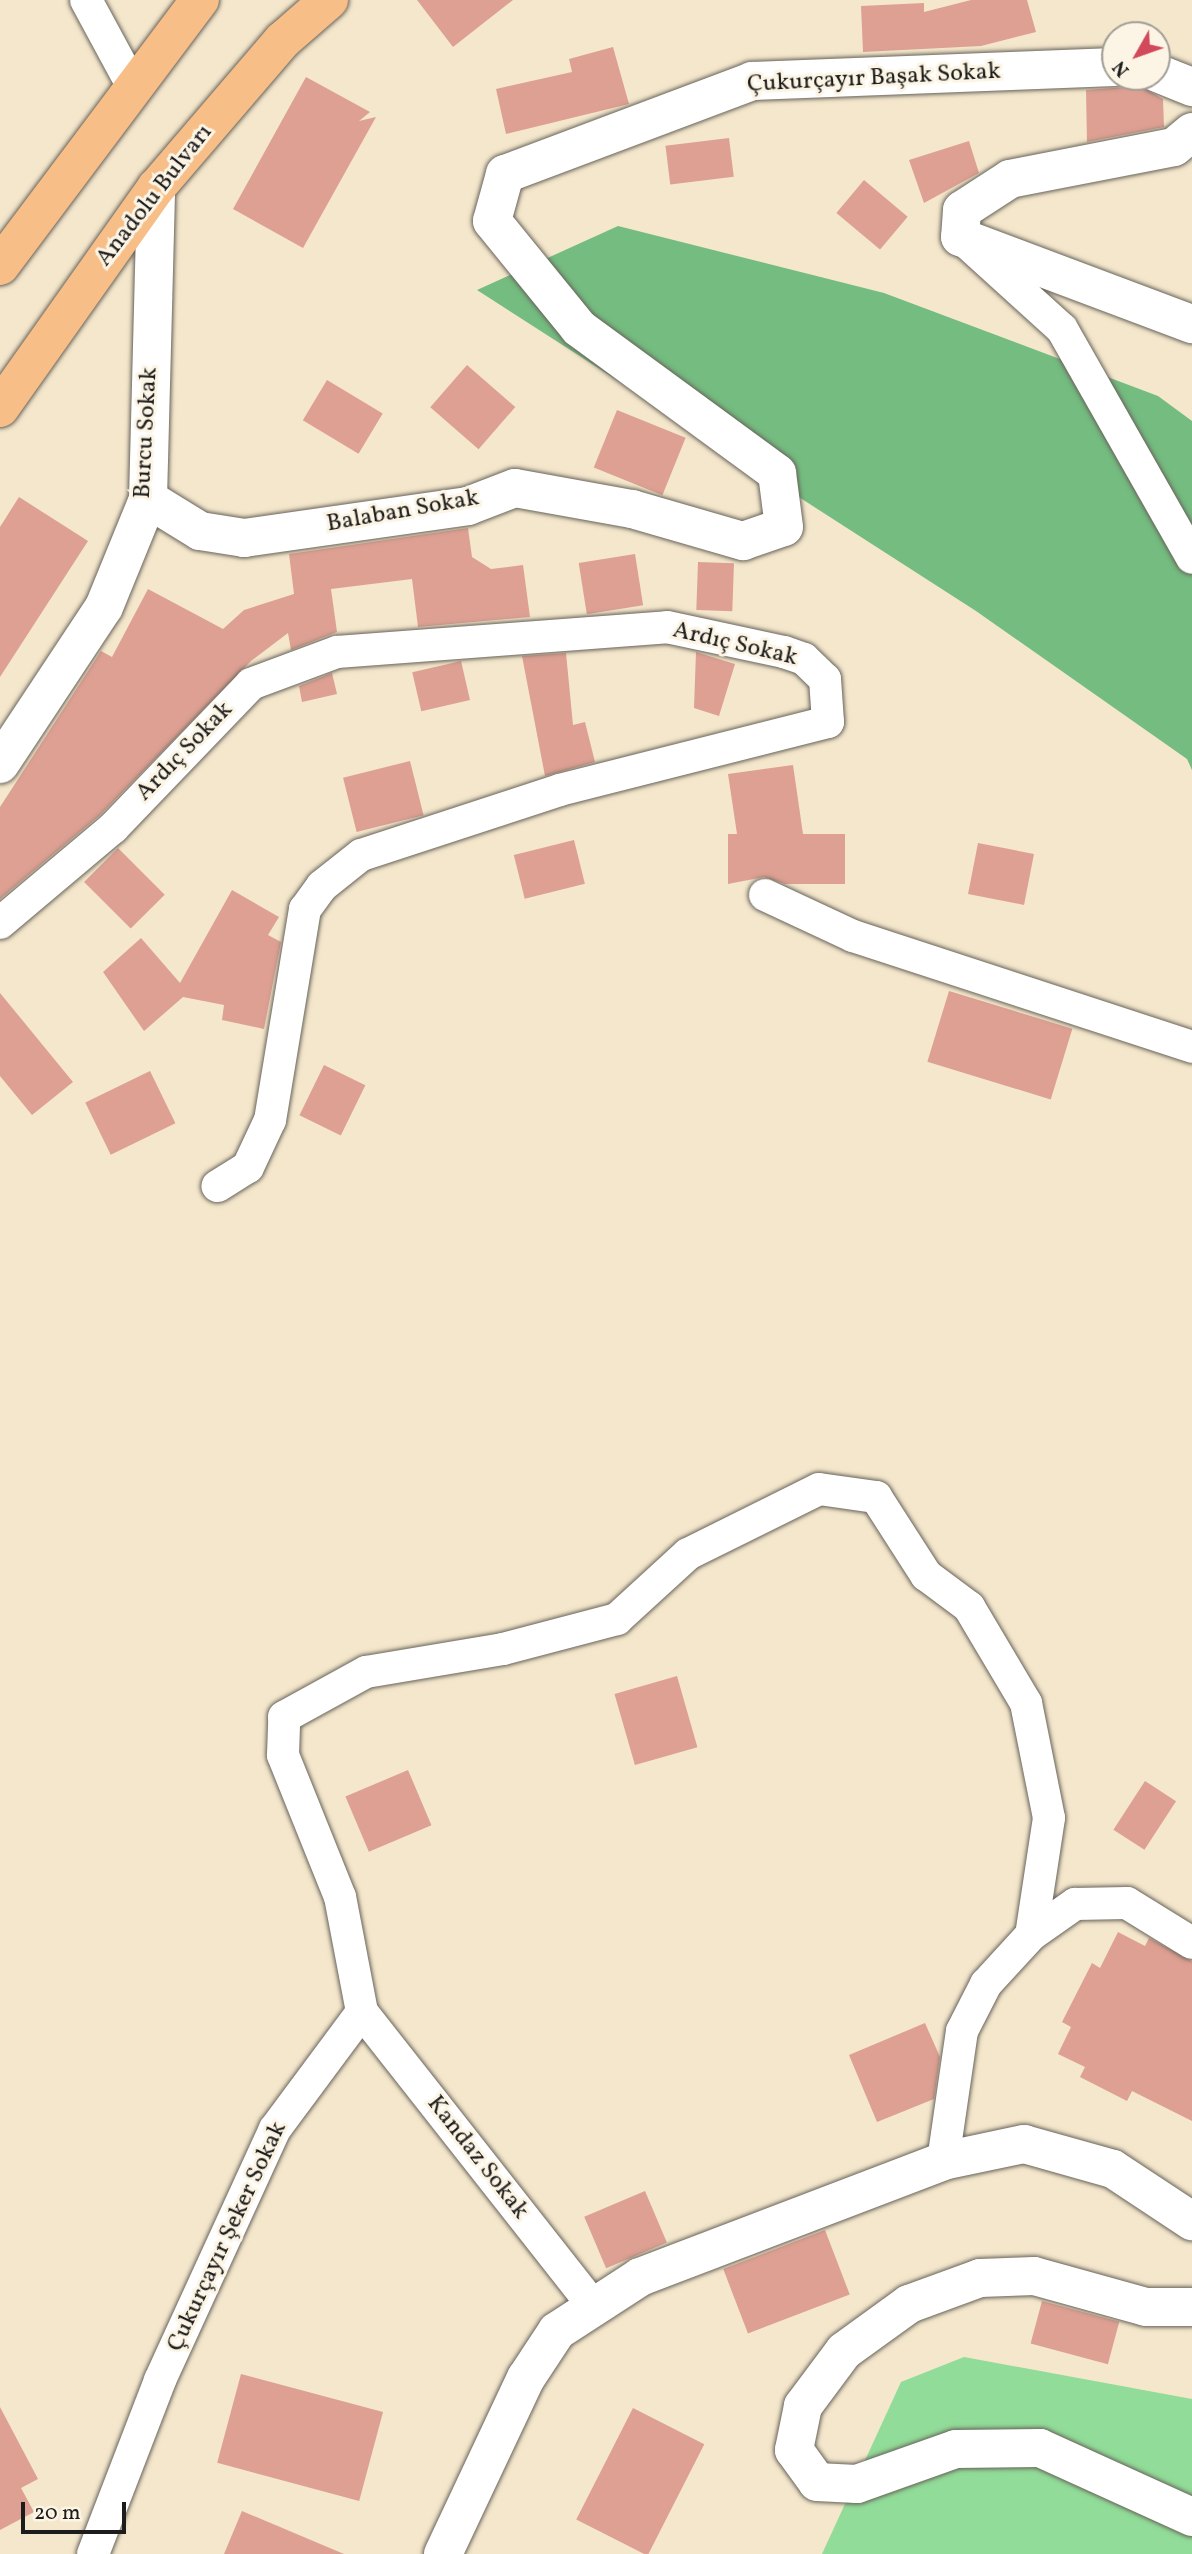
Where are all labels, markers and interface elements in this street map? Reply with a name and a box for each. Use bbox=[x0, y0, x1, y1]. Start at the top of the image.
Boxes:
north arrow bbox=[1101, 21, 1171, 91]
text: N bbox=[1107, 55, 1136, 82]
street label: Çukurçayır Başak Sokak bbox=[747, 58, 1001, 100]
street label: Anadolu Bulvarı bbox=[91, 119, 219, 273]
street label: Burcu Sokak bbox=[129, 367, 165, 499]
street label: Balaban Sokak bbox=[325, 484, 481, 540]
street label: Ardıç Sokak bbox=[670, 617, 800, 673]
street label: Ardıç Sokak bbox=[130, 696, 240, 808]
street label: Kandaz Sokak bbox=[420, 2091, 534, 2225]
street label: Çukurçayır Şeker Sokak bbox=[162, 2117, 294, 2357]
scale bar bbox=[24, 2488, 130, 2532]
text: 20 m bbox=[34, 2499, 80, 2528]

